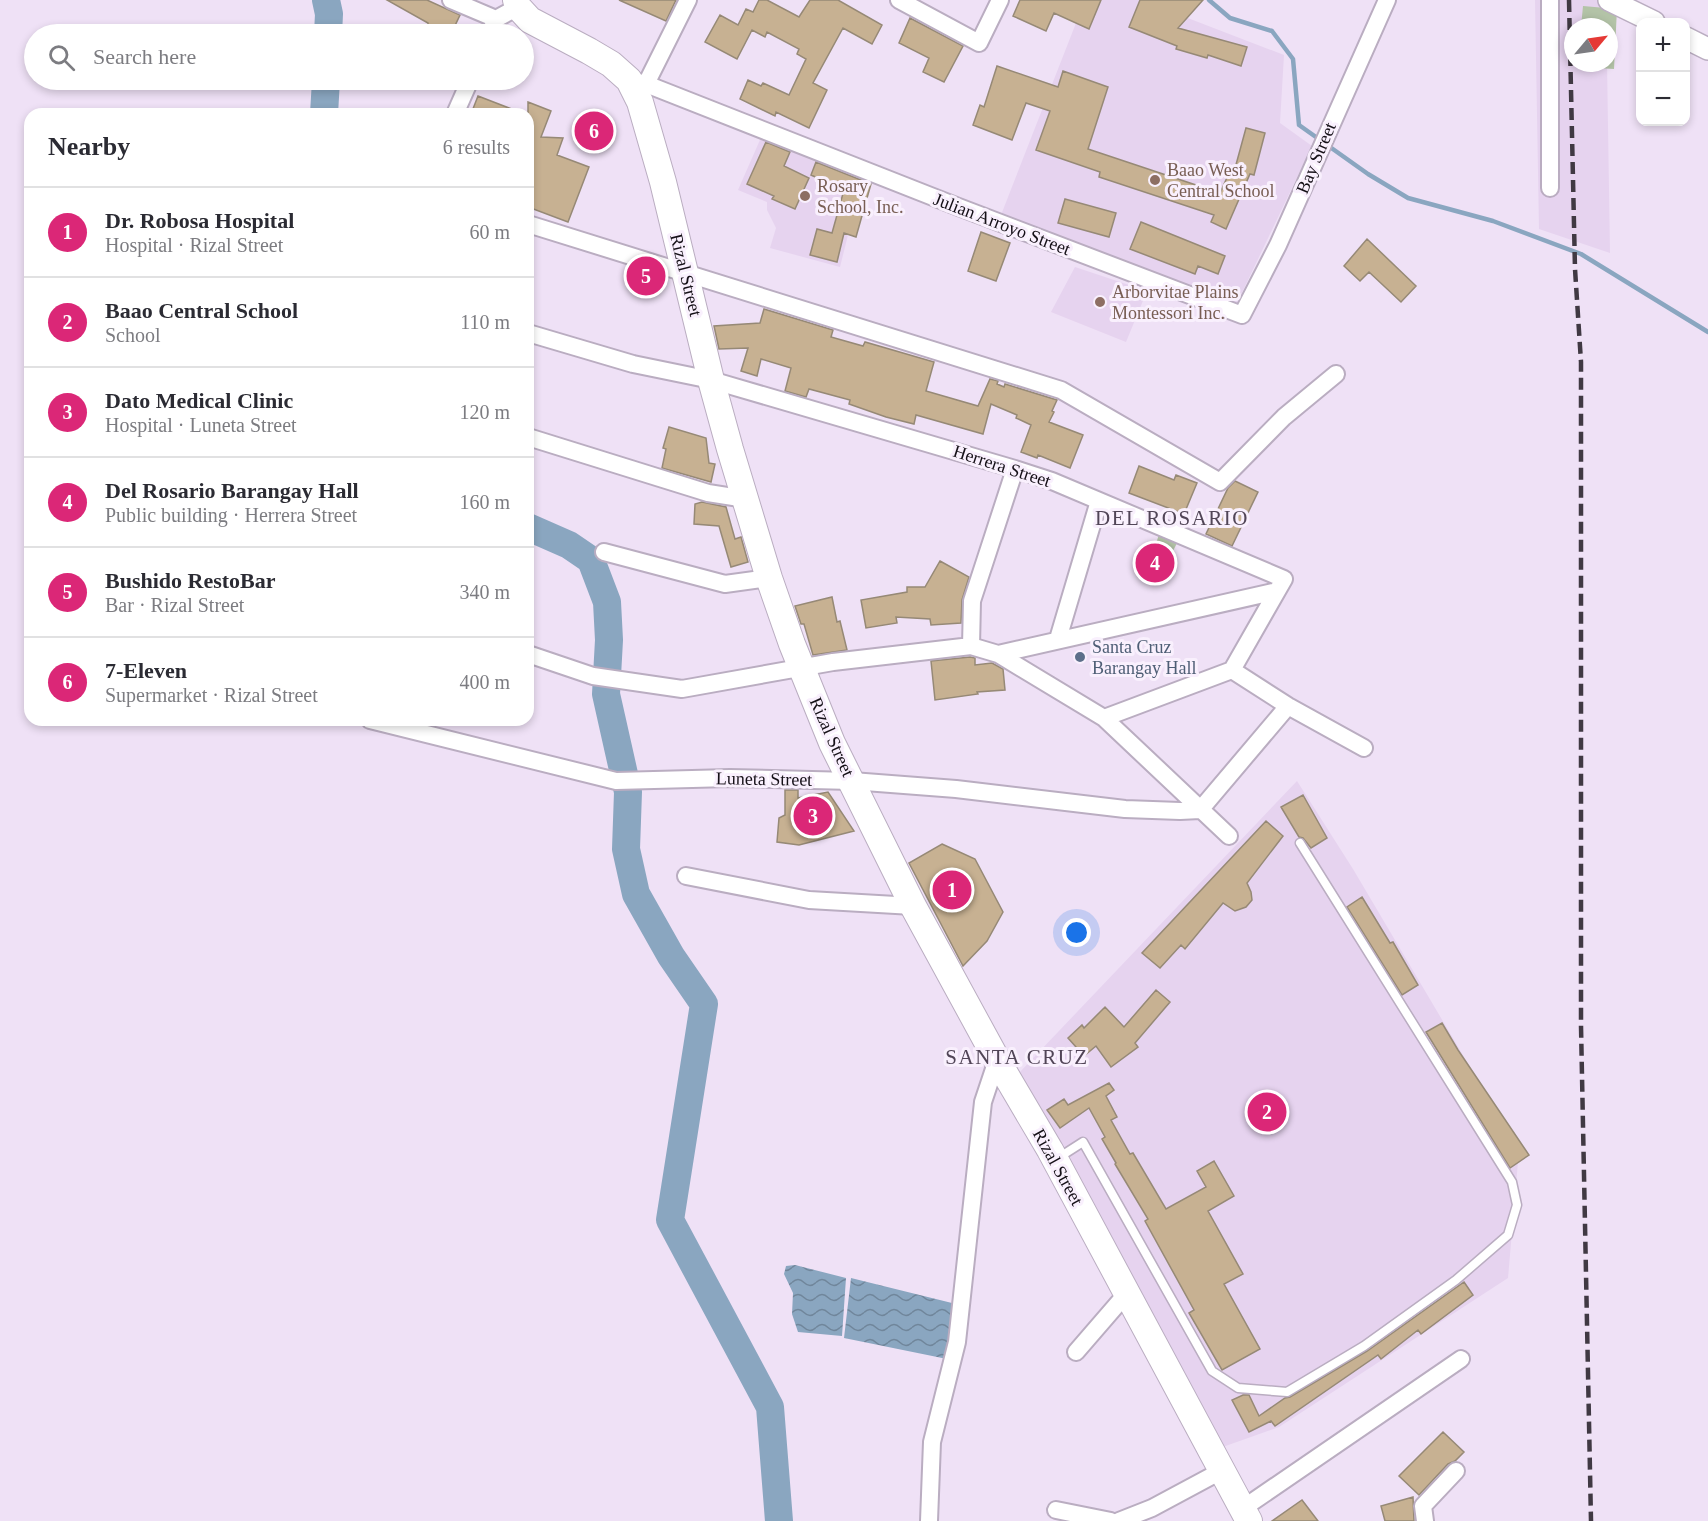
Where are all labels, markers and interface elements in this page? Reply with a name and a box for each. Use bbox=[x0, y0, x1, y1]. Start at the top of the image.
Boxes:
north arrow bbox=[1564, 18, 1618, 72]
map controls bbox=[1636, 18, 1690, 126]
button: + bbox=[1636, 18, 1690, 72]
search box bbox=[24, 24, 534, 90]
icon: search bbox=[45, 41, 78, 74]
text: Search here bbox=[93, 44, 196, 69]
button: − bbox=[1636, 72, 1690, 126]
pin: 6 bbox=[574, 108, 614, 154]
street label: Bay Street bbox=[1292, 119, 1340, 197]
text: Nearby bbox=[48, 132, 130, 161]
text: 6 results bbox=[443, 136, 510, 158]
place label: Baao West Central School bbox=[1167, 160, 1274, 201]
marker: Baao West Central School bbox=[1148, 173, 1162, 187]
place label: Rosary School, Inc. bbox=[817, 176, 903, 217]
marker: Rosary School, Inc. bbox=[798, 189, 812, 203]
street label: Julian Arroyo Street bbox=[931, 189, 1073, 259]
text: Dr. Robosa Hospital bbox=[105, 208, 294, 233]
text: 1 bbox=[63, 221, 73, 243]
text: 60 m bbox=[469, 221, 510, 243]
street label: Rizal Street bbox=[666, 232, 706, 318]
text: Hospital · Rizal Street bbox=[105, 234, 283, 256]
pin: 5 bbox=[626, 254, 666, 298]
place label: Arborvitae Plains Montessori Inc. bbox=[1112, 282, 1238, 323]
marker: Arborvitae Plains Montessori Inc. bbox=[1093, 295, 1107, 309]
text: Baao Central School bbox=[105, 298, 298, 323]
text: 2 bbox=[63, 311, 73, 333]
text: 110 m bbox=[460, 311, 510, 333]
text: School bbox=[105, 324, 161, 346]
text: Dato Medical Clinic bbox=[105, 388, 293, 413]
text: 3 bbox=[63, 401, 73, 423]
text: 120 m bbox=[459, 401, 510, 423]
text: Hospital · Luneta Street bbox=[105, 414, 297, 436]
street label: Herrera Street bbox=[951, 441, 1053, 491]
text: Del Rosario Barangay Hall bbox=[105, 478, 359, 503]
text: 4 bbox=[63, 491, 73, 513]
text: 160 m bbox=[459, 491, 510, 513]
text: Public building · Herrera Street bbox=[105, 504, 357, 526]
district label: DEL ROSARIO bbox=[1095, 506, 1249, 530]
pin: 4 bbox=[1136, 540, 1174, 586]
text: Bushido RestoBar bbox=[105, 568, 276, 593]
text: 5 bbox=[63, 581, 73, 603]
text: 340 m bbox=[459, 581, 510, 603]
text: Bar · Rizal Street bbox=[105, 594, 244, 616]
place label: Santa Cruz Barangay Hall bbox=[1092, 637, 1196, 678]
marker: Santa Cruz Barangay Hall bbox=[1073, 650, 1087, 664]
text: 7-Eleven bbox=[105, 658, 187, 683]
text: 6 bbox=[63, 671, 73, 693]
text: 400 m bbox=[459, 671, 510, 693]
text: Supermarket · Rizal Street bbox=[105, 684, 318, 706]
street label: Rizal Street bbox=[806, 694, 858, 780]
street label: Luneta Street bbox=[716, 768, 812, 790]
pin: 3 bbox=[794, 794, 832, 838]
pin: 1 bbox=[932, 868, 972, 912]
your location bbox=[1062, 918, 1091, 947]
district label: SANTA CRUZ bbox=[945, 1045, 1089, 1069]
pin: 2 bbox=[1248, 1090, 1286, 1134]
street label: Rizal Street bbox=[1029, 1125, 1087, 1209]

